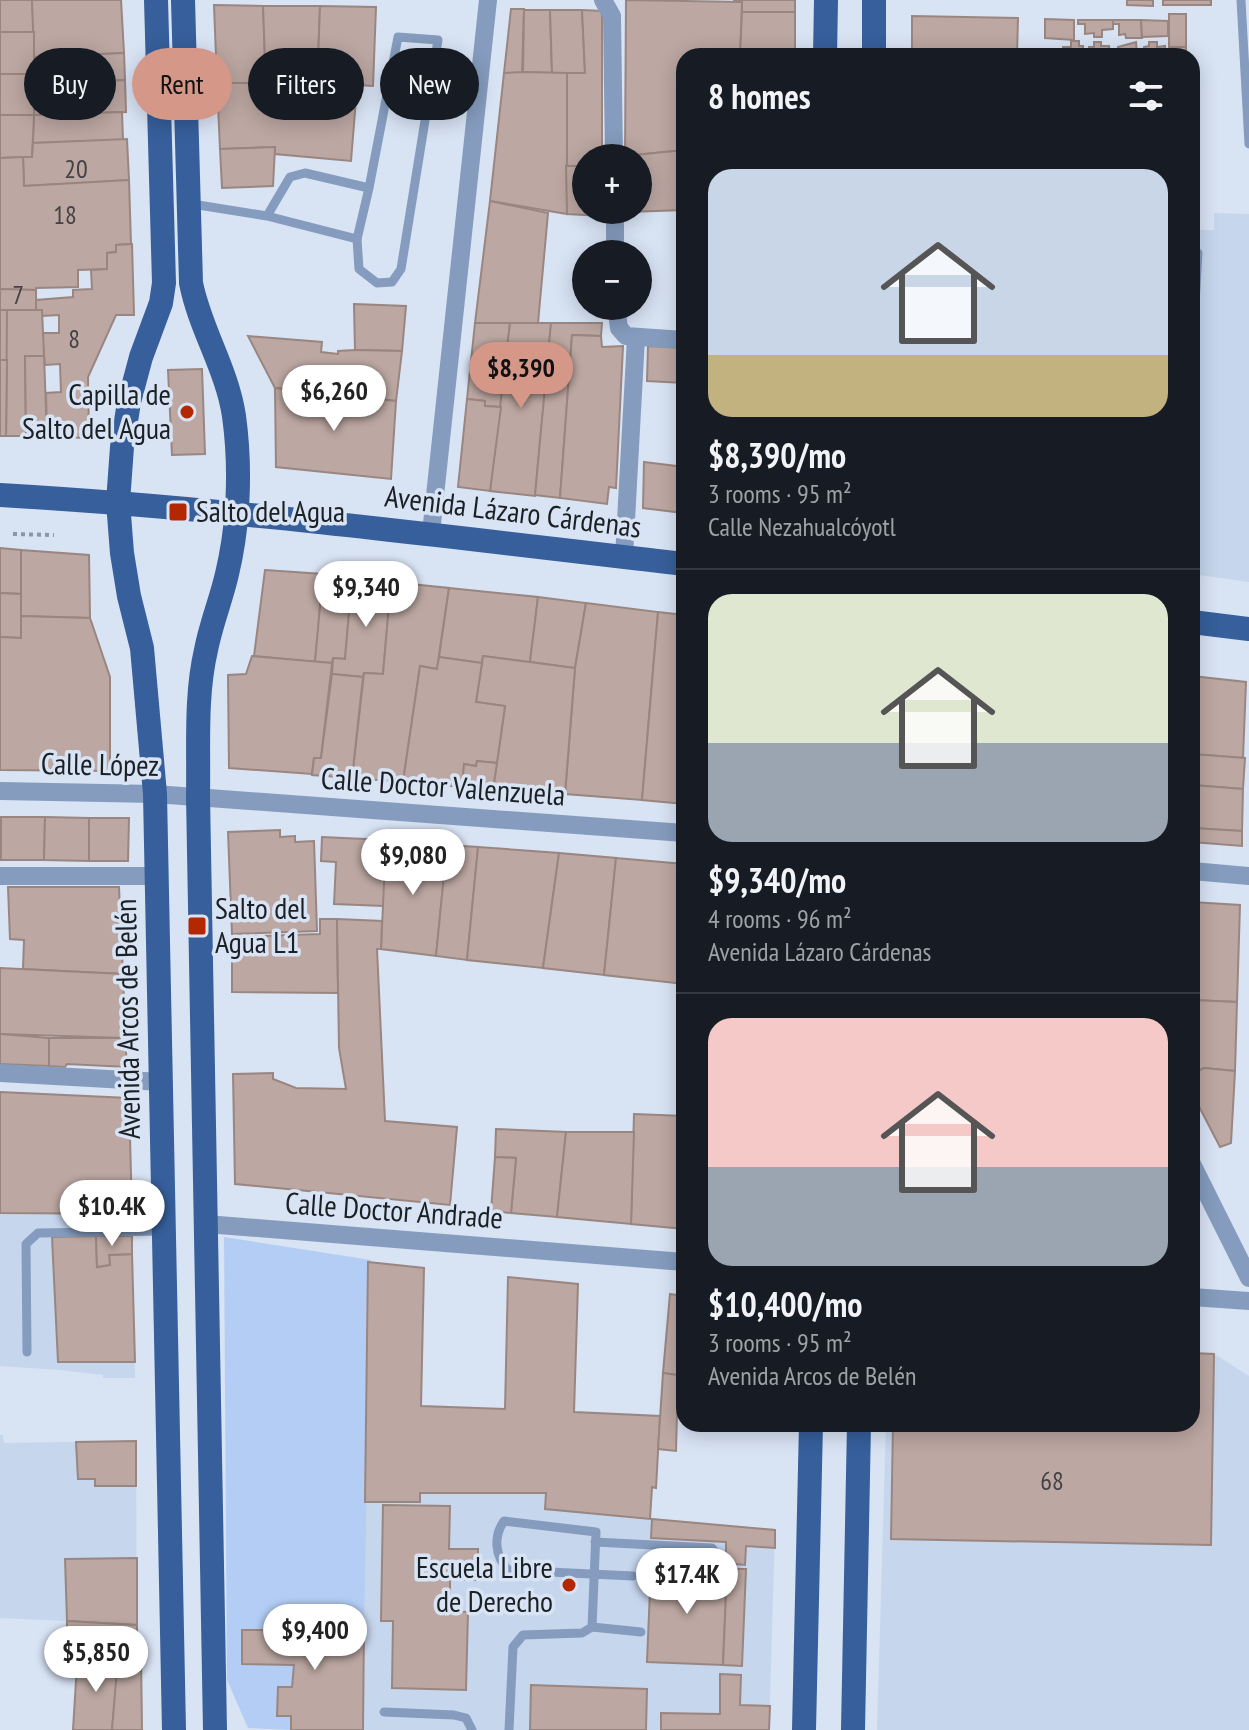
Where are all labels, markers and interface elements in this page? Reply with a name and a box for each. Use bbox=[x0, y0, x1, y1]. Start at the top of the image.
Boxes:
chip: Buy bbox=[24, 48, 116, 120]
chip: Rent bbox=[132, 48, 232, 120]
chip: Filters bbox=[248, 48, 364, 120]
chip: New bbox=[380, 48, 479, 120]
text: 8 homes bbox=[708, 74, 811, 118]
icon: filters bbox=[1124, 74, 1168, 118]
map controls bbox=[572, 144, 652, 320]
button: + bbox=[572, 144, 652, 224]
house number: 20 bbox=[64, 152, 88, 185]
house number: 18 bbox=[53, 198, 77, 231]
icon: home bbox=[866, 221, 1010, 365]
button: − bbox=[572, 240, 652, 320]
house number: 7 bbox=[12, 278, 24, 311]
house number: 8 bbox=[68, 322, 80, 355]
pin: $8,390 bbox=[456, 342, 586, 410]
text: $8,390 bbox=[487, 351, 555, 384]
pin: $6,260 bbox=[269, 365, 399, 433]
place label: Capilla de Salto del Agua bbox=[22, 374, 171, 447]
text: $6,260 bbox=[300, 374, 368, 407]
marker: Capilla de Salto del Agua bbox=[178, 403, 196, 421]
text: $8,390/mo bbox=[708, 433, 846, 477]
street label: Avenida Lázaro Cárdenas bbox=[383, 475, 643, 546]
text: 3 rooms · 95 m² bbox=[708, 477, 852, 510]
place label: Salto del Agua bbox=[196, 491, 345, 530]
marker: Salto del Agua bbox=[167, 501, 189, 523]
text: Calle Nezahualcóyotl bbox=[708, 510, 896, 543]
pin: $9,340 bbox=[301, 561, 431, 629]
text: $9,340 bbox=[332, 570, 400, 603]
icon: home bbox=[866, 646, 1010, 790]
street label: Calle López bbox=[41, 743, 159, 784]
street label: Calle Doctor Valenzuela bbox=[320, 758, 567, 813]
pin: $9,080 bbox=[348, 829, 478, 897]
text: $9,080 bbox=[379, 838, 447, 871]
text: $9,340/mo bbox=[708, 858, 846, 902]
place label: Salto del Agua L1 bbox=[215, 888, 307, 961]
street label: Avenida Arcos de Belén bbox=[105, 899, 148, 1140]
text: 4 rooms · 96 m² bbox=[708, 902, 852, 935]
marker: Salto del Agua L1 bbox=[186, 915, 208, 937]
text: Avenida Lázaro Cárdenas bbox=[708, 935, 931, 968]
icon: home bbox=[866, 1070, 1010, 1214]
pin: $10.4K bbox=[47, 1180, 177, 1248]
street label: Calle Doctor Andrade bbox=[284, 1182, 504, 1237]
text: $10.4K bbox=[78, 1189, 146, 1222]
text: $10,400/mo bbox=[708, 1282, 862, 1326]
text: 3 rooms · 95 m² bbox=[708, 1326, 852, 1359]
text: Avenida Arcos de Belén bbox=[708, 1359, 916, 1392]
house number: 68 bbox=[1040, 1464, 1064, 1497]
place label: Escuela Libre de Derecho bbox=[416, 1547, 553, 1620]
pin: $17.4K bbox=[622, 1548, 752, 1616]
text: $17.4K bbox=[654, 1557, 720, 1590]
marker: Escuela Libre de Derecho bbox=[560, 1576, 578, 1594]
pin: $9,400 bbox=[250, 1604, 380, 1672]
text: $9,400 bbox=[281, 1613, 349, 1646]
pin: $5,850 bbox=[31, 1626, 161, 1694]
text: $5,850 bbox=[62, 1635, 130, 1668]

